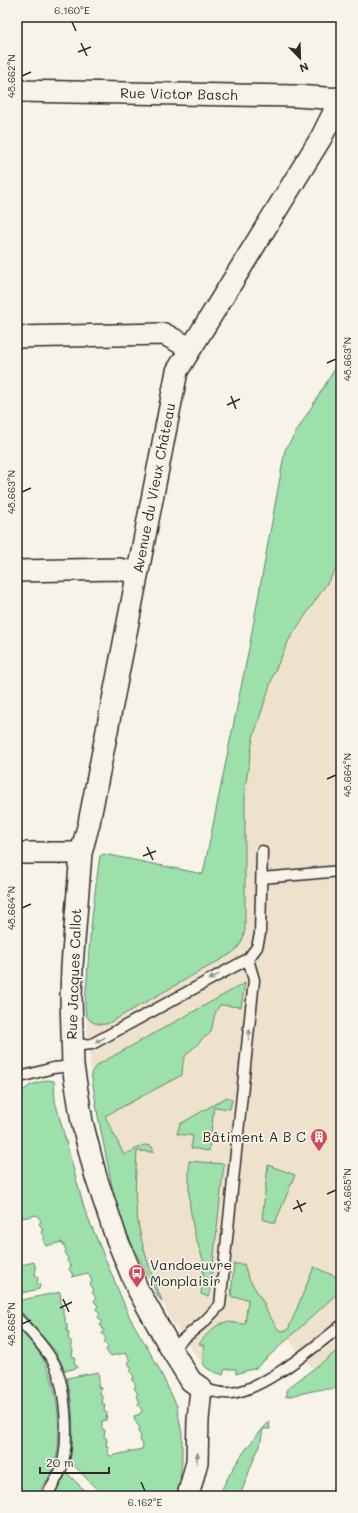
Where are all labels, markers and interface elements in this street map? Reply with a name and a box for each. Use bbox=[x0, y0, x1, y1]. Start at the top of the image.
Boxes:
text: 6.160°E bbox=[54, 3, 90, 17]
north arrow bbox=[280, 38, 320, 78]
text: 48.662°N bbox=[4, 54, 18, 98]
text: N bbox=[297, 59, 311, 76]
street label: Rue Victor Basch bbox=[120, 83, 238, 104]
text: 48.663°N bbox=[340, 337, 354, 381]
street label: Avenue du Vieux Château bbox=[128, 401, 179, 575]
text: 48.663°N bbox=[4, 470, 18, 514]
text: 48.664°N bbox=[340, 753, 354, 797]
text: 48.664°N bbox=[4, 886, 18, 930]
street label: Rue Jacques Callot bbox=[62, 908, 85, 1040]
one-way arrow bbox=[208, 974, 220, 981]
one-way arrow bbox=[246, 1029, 252, 1041]
one-way arrow bbox=[94, 1037, 106, 1043]
place label: Bâtiment A B C bbox=[203, 1127, 306, 1146]
building icon: Bâtiment A B C bbox=[309, 1127, 329, 1152]
text: 48.665°N bbox=[340, 1168, 354, 1212]
place label: Vandoeuvre Monplaisir bbox=[150, 1255, 232, 1290]
bus stop icon: Vandoeuvre Monplaisir bbox=[127, 1263, 147, 1288]
text: 48.665°N bbox=[4, 1302, 18, 1346]
scale bar bbox=[40, 1449, 109, 1475]
one-way arrow bbox=[193, 1452, 200, 1464]
text: 20 m bbox=[46, 1454, 74, 1470]
text: 6.162°E bbox=[128, 1495, 163, 1509]

